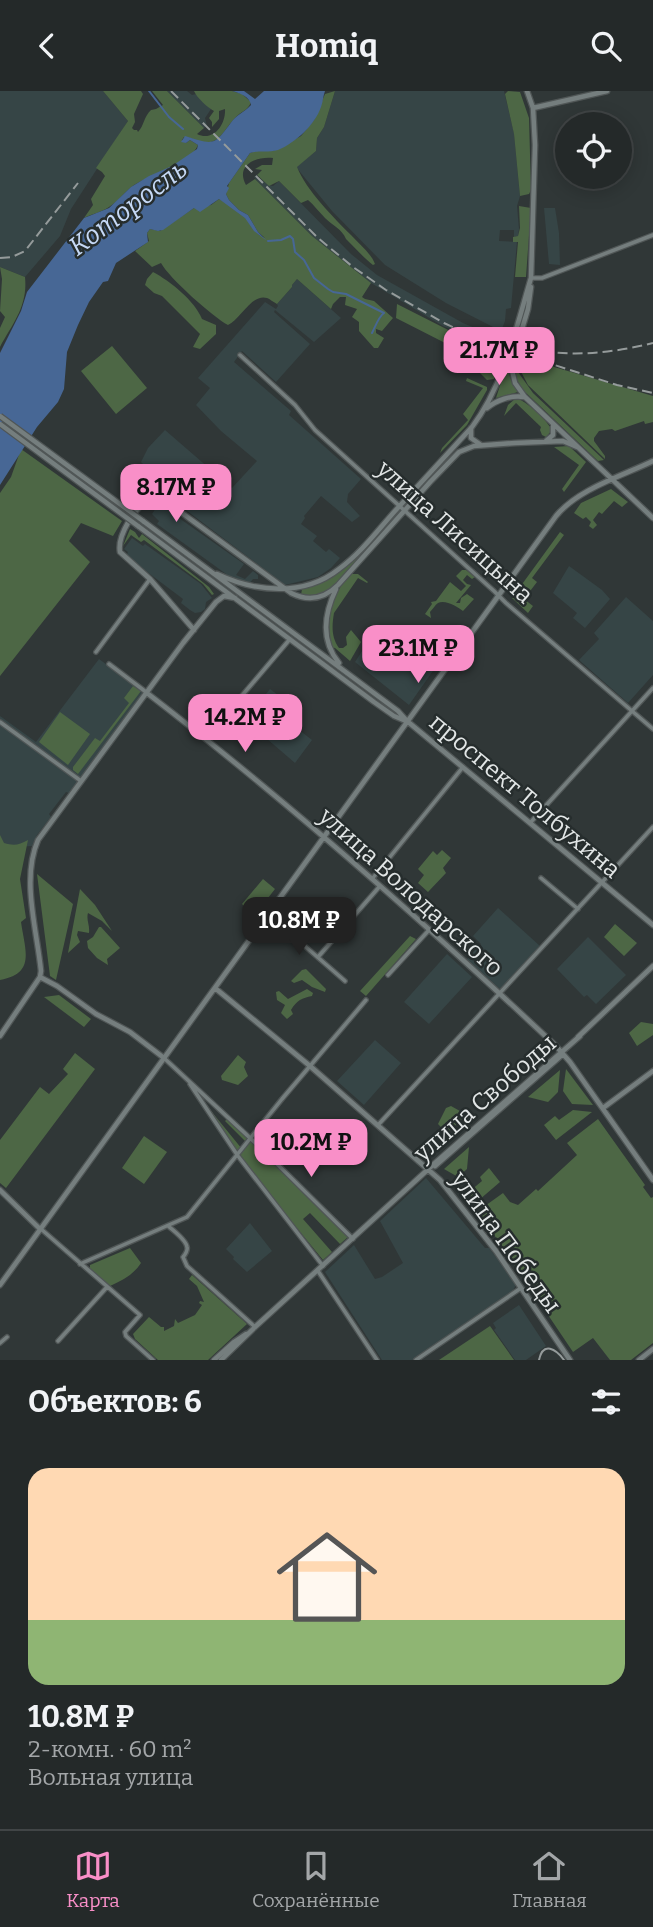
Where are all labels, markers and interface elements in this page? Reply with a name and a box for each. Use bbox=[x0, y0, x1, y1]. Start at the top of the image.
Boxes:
icon: back bbox=[28, 27, 66, 65]
text: Homiq bbox=[275, 27, 378, 65]
icon: search bbox=[587, 27, 625, 65]
map controls bbox=[555, 112, 632, 189]
button: locate bbox=[555, 112, 632, 189]
water label: Которосль bbox=[63, 154, 193, 262]
pin: 21.7M ₽ bbox=[434, 327, 564, 387]
text: 21.7M ₽ bbox=[460, 336, 538, 364]
street label: улица Лисицына bbox=[371, 454, 539, 609]
pin: 8.17M ₽ bbox=[111, 465, 241, 524]
text: 8.17M ₽ bbox=[136, 473, 216, 501]
pin: 23.1M ₽ bbox=[353, 625, 483, 685]
text: 23.1M ₽ bbox=[378, 634, 458, 662]
pin: 14.2M ₽ bbox=[180, 695, 310, 754]
text: 14.2M ₽ bbox=[204, 703, 286, 731]
street label: проспект Толбухина bbox=[424, 708, 626, 884]
street label: улица Володарского bbox=[313, 801, 509, 982]
pin: 10.8M ₽ bbox=[234, 897, 364, 957]
text: 10.8M ₽ bbox=[258, 906, 340, 934]
street label: улица Свободы bbox=[408, 1029, 562, 1168]
pin: 10.2M ₽ bbox=[246, 1119, 376, 1179]
text: 10.2M ₽ bbox=[270, 1128, 352, 1156]
street label: улица Победы bbox=[445, 1165, 567, 1318]
icon: filters bbox=[587, 1383, 625, 1421]
text: Объектов: 6 bbox=[28, 1384, 202, 1420]
icon: home bbox=[264, 1514, 390, 1640]
text: 10.8M ₽ bbox=[28, 1699, 134, 1735]
text: 2-комн. · 60 m² bbox=[28, 1735, 191, 1763]
text: Вольная улица bbox=[28, 1763, 193, 1791]
tab: Карта bbox=[66, 1847, 120, 1912]
tab: Сохранённые bbox=[252, 1847, 380, 1912]
tab: Главная bbox=[512, 1847, 587, 1912]

